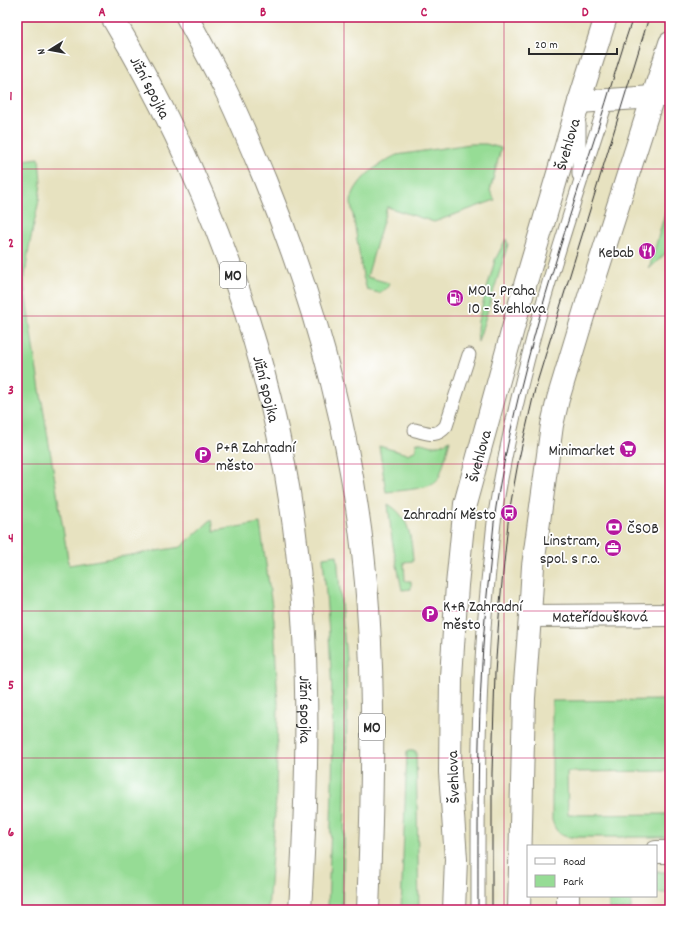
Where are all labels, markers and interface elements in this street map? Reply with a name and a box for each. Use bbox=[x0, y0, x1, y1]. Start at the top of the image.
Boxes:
text: A bbox=[98, 4, 106, 23]
text: B bbox=[260, 4, 266, 23]
text: C bbox=[421, 4, 428, 23]
text: D bbox=[582, 4, 589, 23]
north arrow bbox=[30, 30, 70, 70]
scale bar bbox=[529, 30, 617, 56]
text: 20 m bbox=[535, 37, 558, 54]
text: N bbox=[34, 47, 51, 56]
street label: Jižní spojka bbox=[123, 53, 175, 124]
text: 1 bbox=[10, 88, 13, 107]
street label: Švehlova bbox=[551, 116, 588, 173]
text: 2 bbox=[8, 235, 14, 254]
restaurant icon: Kebab bbox=[637, 241, 657, 261]
place label: Kebab bbox=[598, 242, 634, 265]
road number: MO bbox=[220, 262, 246, 288]
place label: MOL, Praha 10 - Švehlova bbox=[468, 280, 546, 321]
fuel station icon: MOL, Praha 10 - Švehlova bbox=[445, 288, 465, 308]
street label: Jižní spojka bbox=[245, 353, 284, 425]
text: 3 bbox=[8, 382, 14, 401]
street label: Švehlova bbox=[463, 427, 499, 485]
place label: P+R Zahradní město bbox=[216, 437, 296, 478]
supermarket icon: Minimarket bbox=[618, 439, 638, 459]
place label: Minimarket bbox=[548, 440, 615, 463]
parking icon: P+R Zahradní město bbox=[193, 445, 213, 465]
bus stop icon: Zahradní Město bbox=[499, 503, 519, 523]
place label: Zahradní Město bbox=[403, 504, 496, 527]
bank icon: ČSOB bbox=[604, 517, 624, 537]
place label: ČSOB bbox=[627, 518, 659, 541]
text: 4 bbox=[8, 530, 14, 549]
place label: Linstram, spol. s r.o. bbox=[540, 530, 600, 571]
office icon: Linstram, spol. s r.o. bbox=[603, 538, 623, 558]
place label: K+R Zahradní město bbox=[443, 596, 523, 637]
parking icon: K+R Zahradní město bbox=[420, 604, 440, 624]
street label: Mateřídoušková bbox=[552, 606, 648, 630]
street label: Jižní spojka bbox=[292, 675, 315, 744]
text: 5 bbox=[8, 677, 14, 696]
road number: MO bbox=[359, 714, 385, 740]
street label: Švehlova bbox=[442, 750, 467, 804]
text: 6 bbox=[8, 824, 15, 843]
legend bbox=[527, 845, 657, 897]
text: Road bbox=[563, 854, 585, 871]
text: Park bbox=[563, 874, 584, 891]

